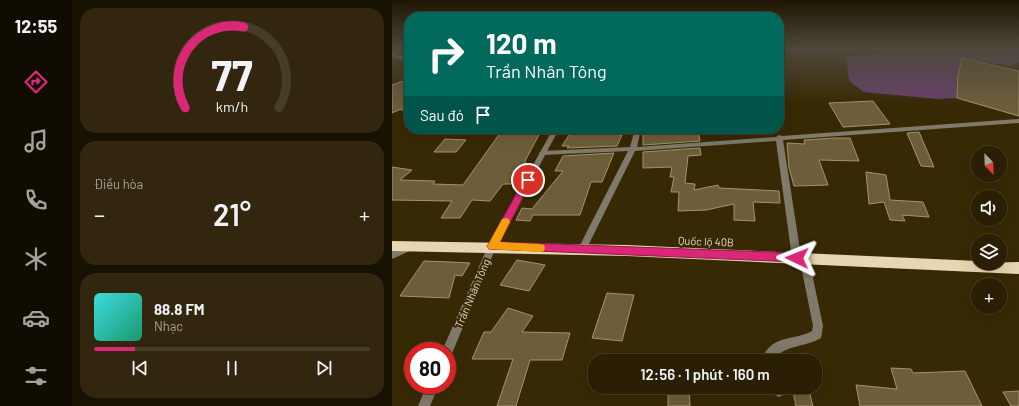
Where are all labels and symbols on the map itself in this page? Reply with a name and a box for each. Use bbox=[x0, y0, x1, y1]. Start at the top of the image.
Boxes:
north arrow bbox=[971, 146, 1007, 182]
pin bbox=[511, 163, 545, 197]
street label: Quốc lộ 40B bbox=[678, 234, 734, 248]
position arrow bbox=[776, 237, 818, 279]
street label: Trần Nhân Tông bbox=[452, 256, 492, 329]
speed limit sign: 80 bbox=[404, 342, 456, 394]

